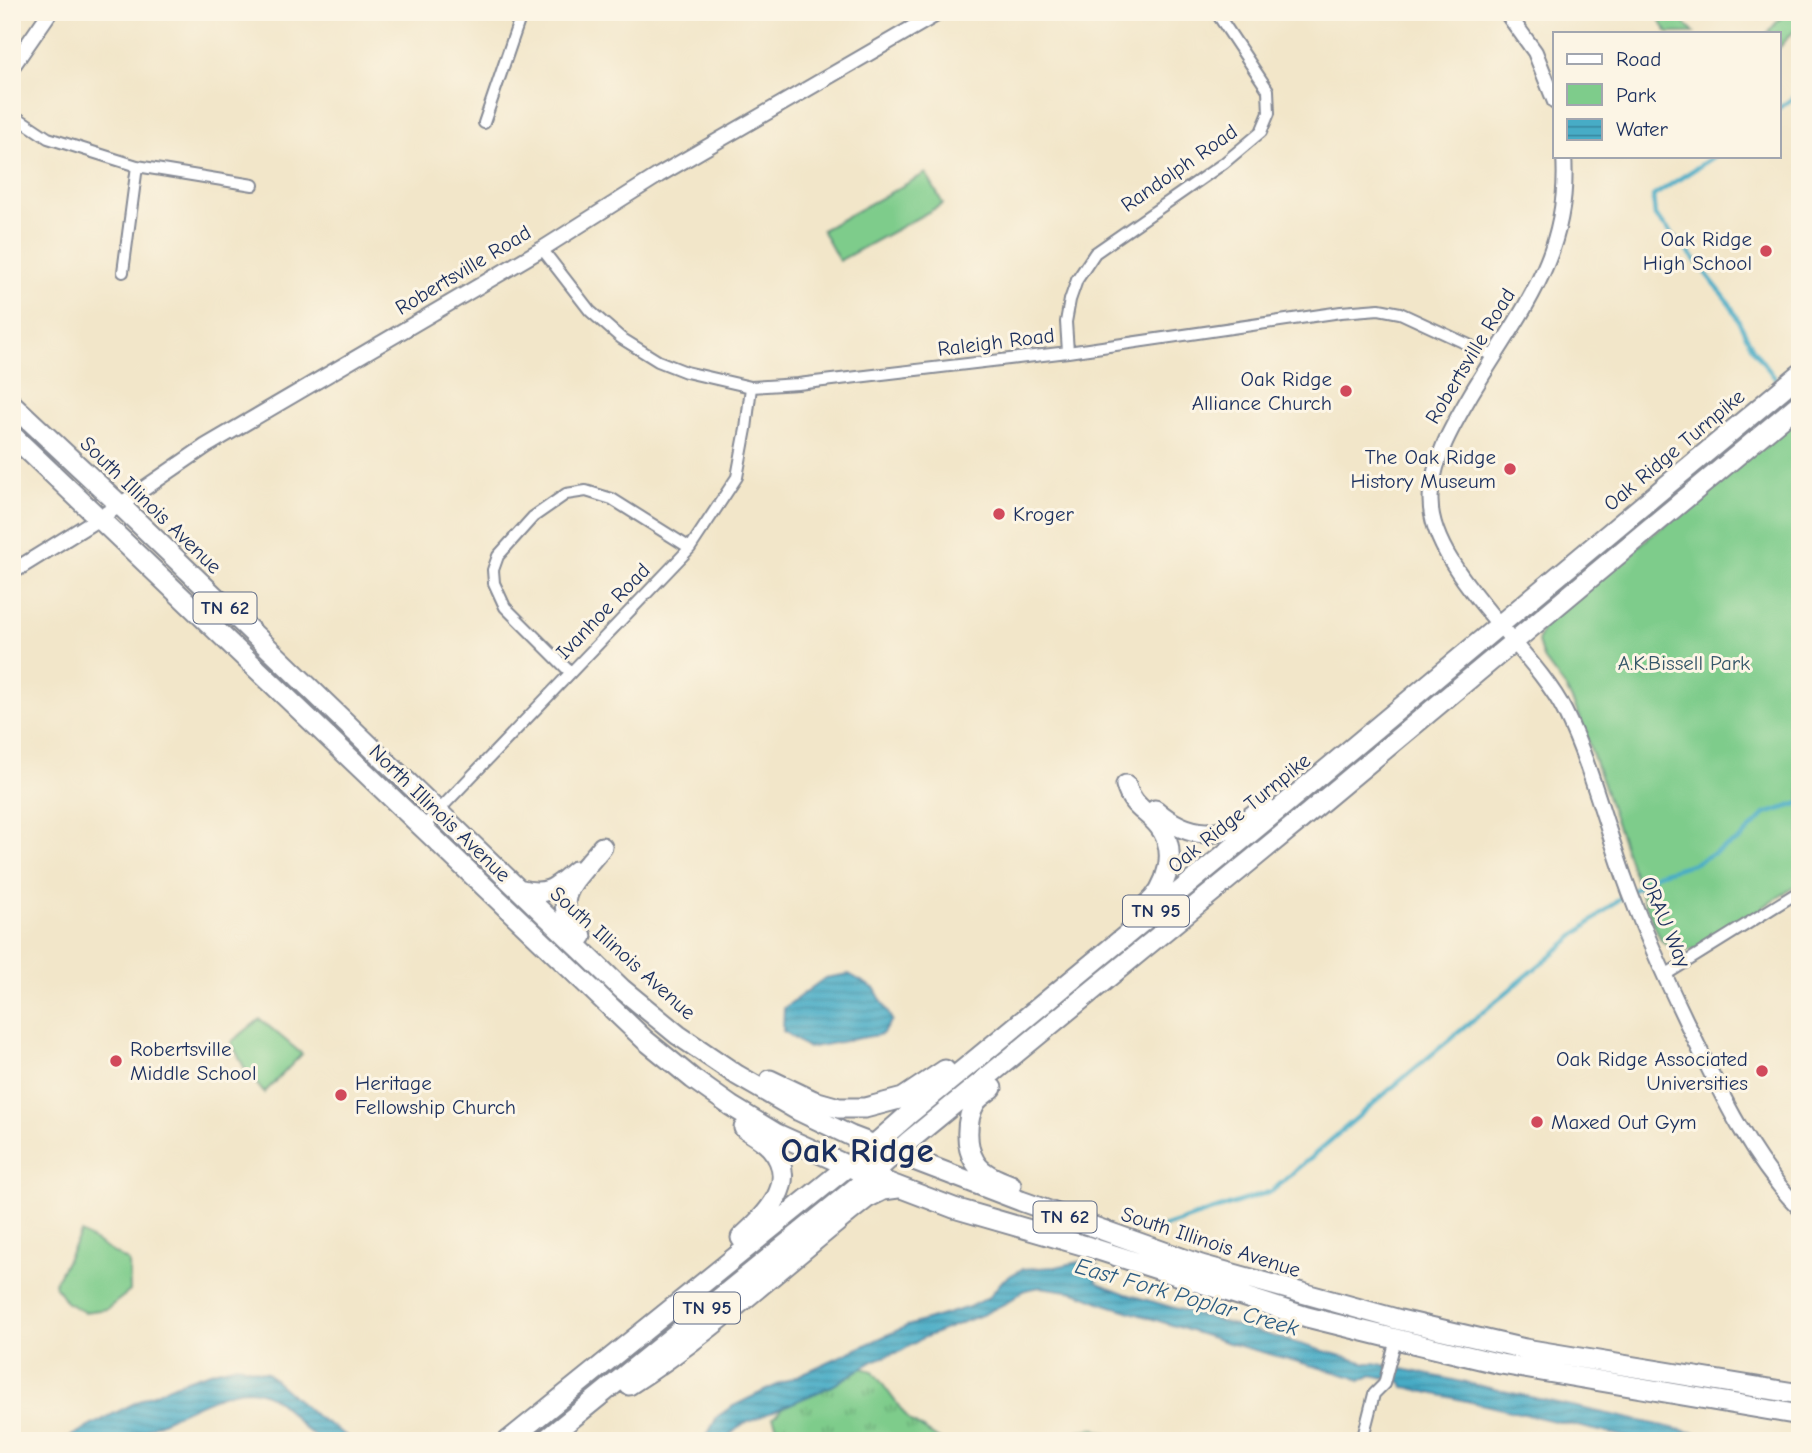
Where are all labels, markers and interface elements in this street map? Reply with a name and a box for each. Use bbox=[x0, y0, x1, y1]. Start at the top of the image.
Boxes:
legend bbox=[1553, 32, 1780, 158]
text: Road bbox=[1616, 47, 1661, 71]
text: Park bbox=[1616, 83, 1656, 107]
text: Water bbox=[1616, 117, 1669, 141]
street label: Randolph Road bbox=[1116, 119, 1242, 217]
street label: Robertsville Road bbox=[391, 220, 535, 320]
place label: Oak Ridge High School bbox=[1643, 227, 1752, 275]
marker: Oak Ridge High School bbox=[1758, 243, 1774, 259]
street label: Robertsville Road bbox=[1420, 284, 1520, 428]
street label: Raleigh Road bbox=[936, 323, 1056, 361]
place label: Oak Ridge Alliance Church bbox=[1192, 367, 1332, 415]
marker: Oak Ridge Alliance Church bbox=[1338, 383, 1354, 399]
street label: Oak Ridge Turnpike bbox=[1599, 384, 1749, 516]
street label: South Illinois Avenue bbox=[75, 431, 227, 579]
place label: The Oak Ridge History Museum bbox=[1350, 445, 1496, 493]
marker: The Oak Ridge History Museum bbox=[1502, 461, 1518, 477]
place label: Kroger bbox=[1013, 502, 1074, 526]
marker: Kroger bbox=[991, 506, 1007, 522]
street label: Ivanhoe Road bbox=[551, 558, 655, 664]
road number: TN 62 bbox=[194, 593, 256, 624]
park label: A.K.Bissell Park bbox=[1618, 651, 1750, 675]
street label: North Illinois Avenue bbox=[364, 739, 516, 887]
street label: Oak Ridge Turnpike bbox=[1163, 748, 1315, 878]
street label: ORAU Way bbox=[1636, 873, 1696, 972]
street label: South Illinois Avenue bbox=[545, 881, 701, 1025]
road number: TN 95 bbox=[1123, 896, 1189, 926]
place label: Robertsville Middle School bbox=[130, 1037, 257, 1085]
place label: Oak Ridge Associated Universities bbox=[1556, 1047, 1748, 1095]
marker: Robertsville Middle School bbox=[108, 1053, 124, 1069]
marker: Oak Ridge Associated Universities bbox=[1754, 1063, 1770, 1079]
place label: Heritage Fellowship Church bbox=[355, 1071, 516, 1119]
marker: Heritage Fellowship Church bbox=[333, 1087, 349, 1103]
place label: Maxed Out Gym bbox=[1551, 1110, 1697, 1134]
marker: Maxed Out Gym bbox=[1529, 1114, 1545, 1130]
district label: Oak Ridge bbox=[780, 1130, 934, 1171]
road number: TN 62 bbox=[1034, 1202, 1096, 1232]
street label: South Illinois Avenue bbox=[1118, 1202, 1304, 1282]
water label: East Fork Poplar Creek bbox=[1072, 1252, 1303, 1342]
road number: TN 95 bbox=[674, 1292, 740, 1324]

